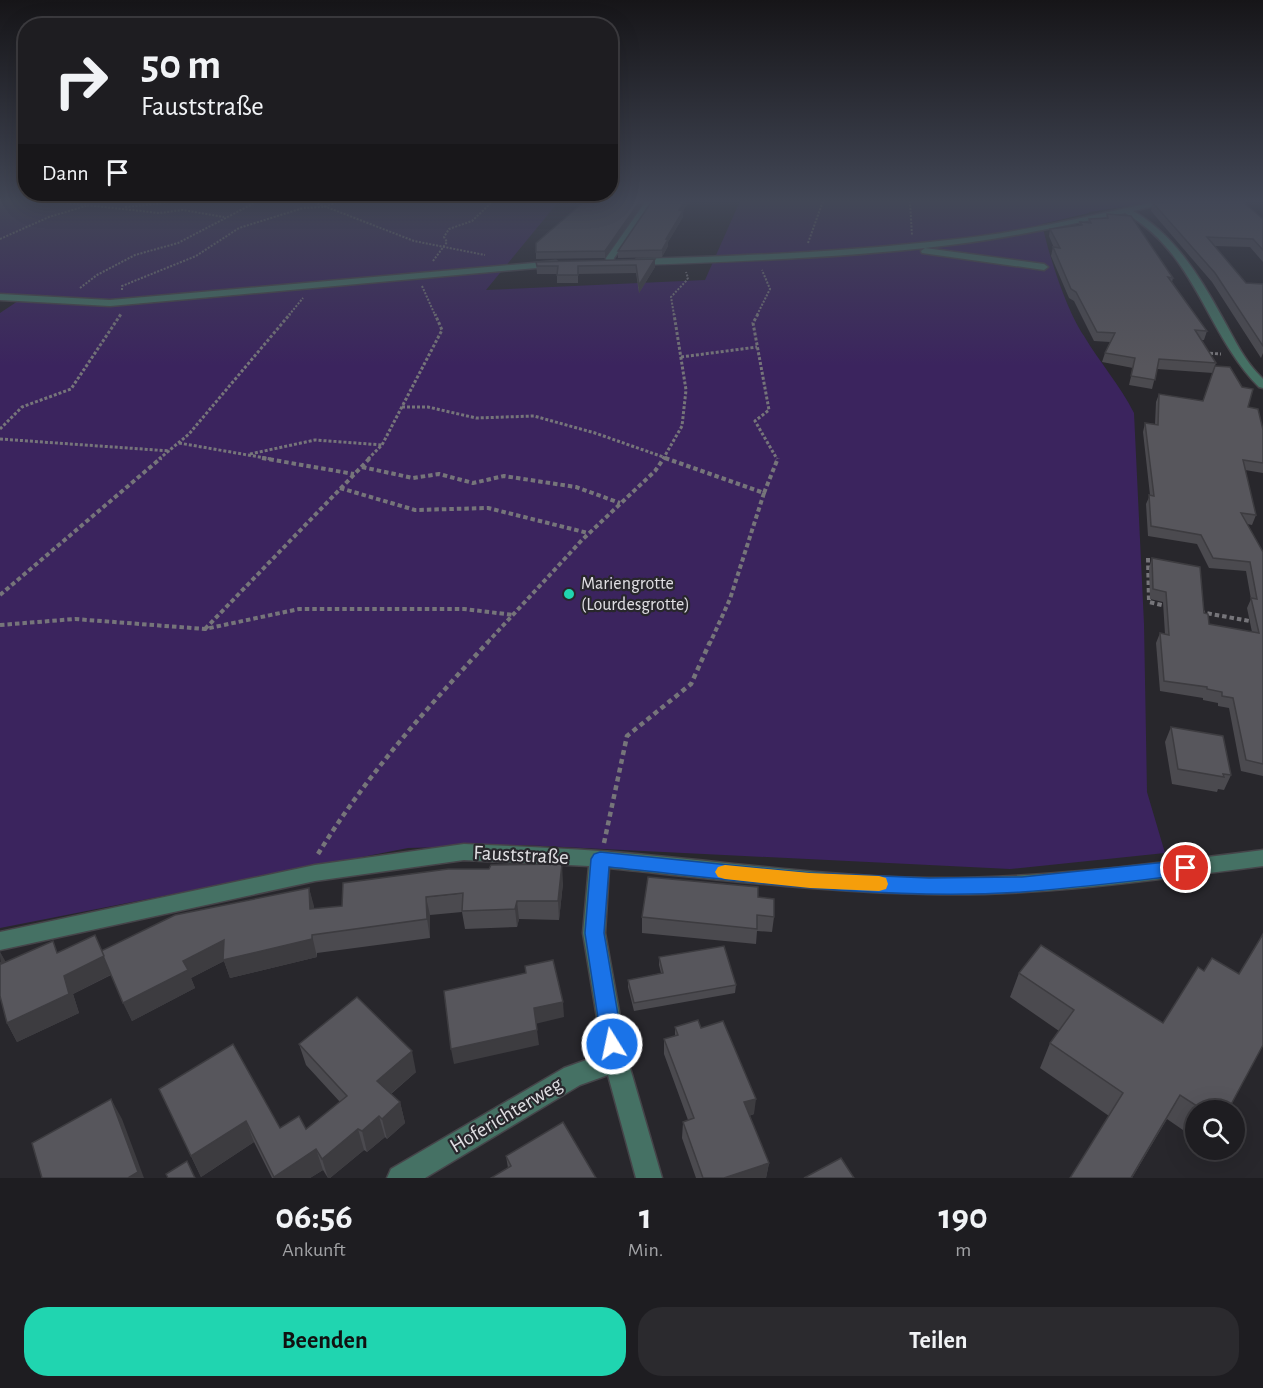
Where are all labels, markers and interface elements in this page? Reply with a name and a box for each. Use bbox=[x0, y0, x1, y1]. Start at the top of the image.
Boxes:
icon: right bbox=[42, 42, 120, 120]
text: 50 m bbox=[141, 44, 221, 86]
text: Fauststraße bbox=[141, 93, 264, 120]
icon: arrive bbox=[101, 156, 134, 189]
text: Dann bbox=[42, 162, 89, 184]
place label: Mariengrotte (Lourdesgrotte) bbox=[581, 575, 690, 614]
marker: Mariengrotte (Lourdesgrotte) bbox=[562, 587, 576, 601]
street label: Fauststraße bbox=[473, 842, 569, 868]
pin bbox=[1160, 842, 1211, 893]
icon: arrive bbox=[1169, 851, 1202, 884]
position arrow bbox=[580, 1012, 644, 1076]
street label: Hoferichterweg bbox=[446, 1073, 567, 1157]
map controls bbox=[1185, 1100, 1245, 1160]
button: search bbox=[1185, 1100, 1245, 1160]
text: 06:56 bbox=[275, 1199, 353, 1235]
text: 1 bbox=[639, 1199, 652, 1235]
text: 190 bbox=[939, 1199, 988, 1235]
text: Ankunft bbox=[282, 1240, 346, 1260]
text: Min. bbox=[628, 1240, 663, 1260]
text: m bbox=[955, 1240, 971, 1260]
button: Beenden bbox=[24, 1307, 626, 1376]
button: Teilen bbox=[638, 1307, 1239, 1376]

